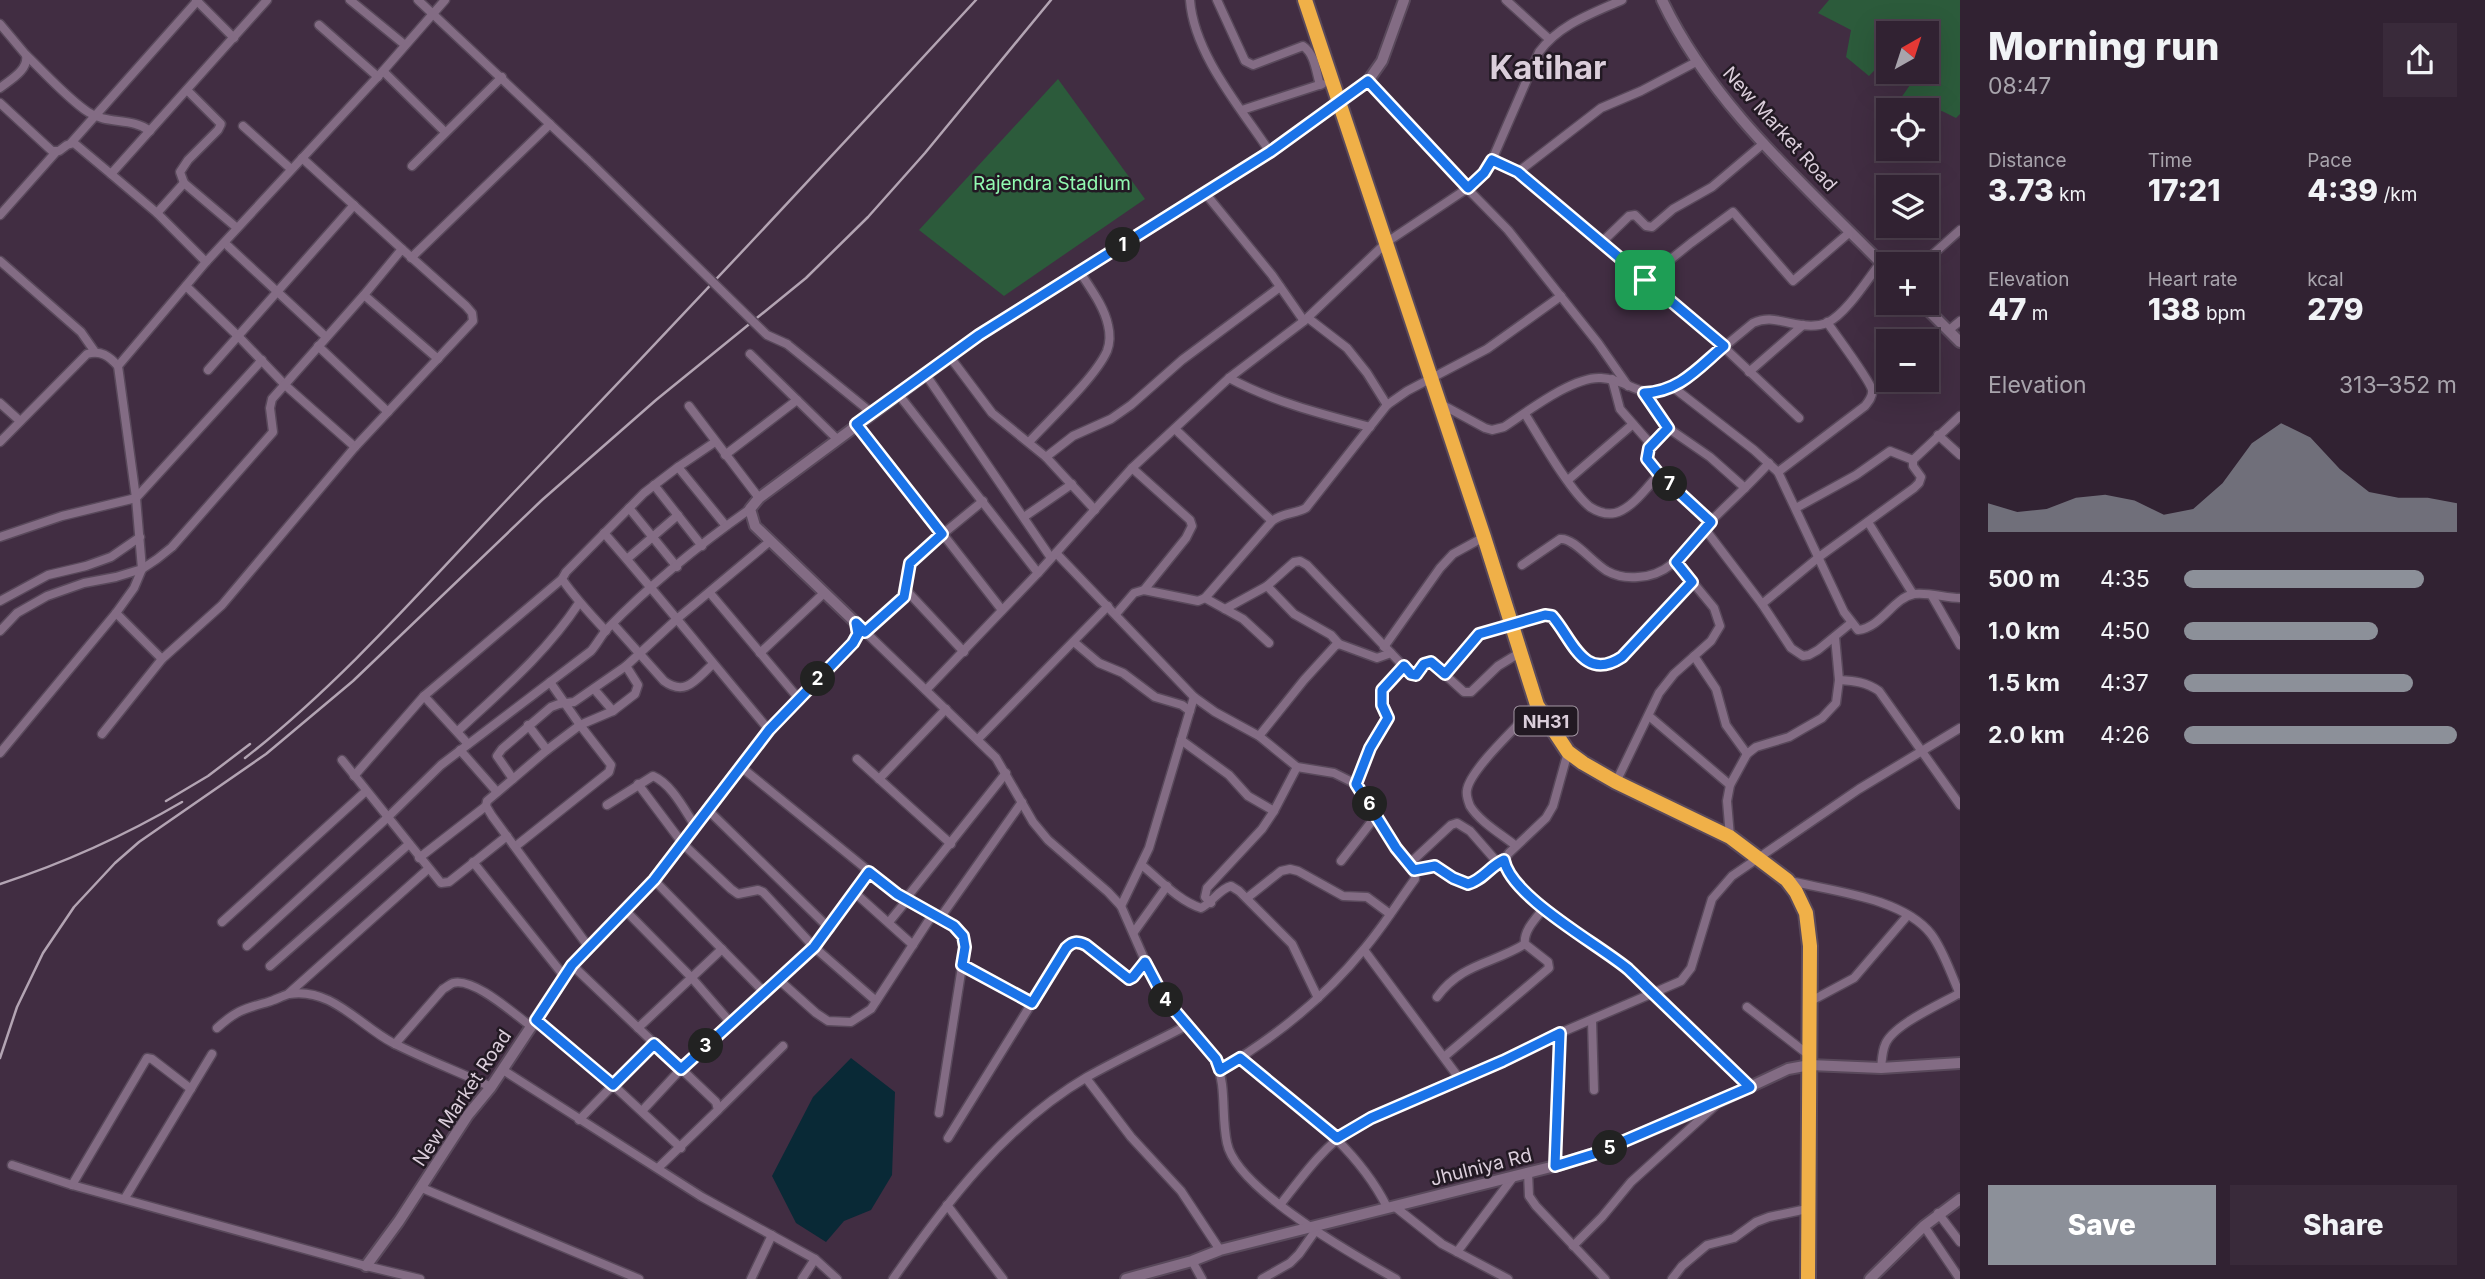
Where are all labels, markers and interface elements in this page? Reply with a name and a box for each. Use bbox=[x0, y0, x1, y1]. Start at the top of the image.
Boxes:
north arrow bbox=[1876, 21, 1939, 84]
map controls bbox=[1876, 21, 1939, 392]
text: Morning run bbox=[1988, 23, 2219, 69]
button: share bbox=[2383, 23, 2457, 97]
district label: Katihar bbox=[1489, 47, 1607, 87]
street label: New Market Road bbox=[1718, 62, 1842, 196]
text: 08:47 bbox=[1988, 72, 2051, 100]
button: locate bbox=[1876, 98, 1939, 161]
text: Distance bbox=[1988, 149, 2066, 172]
text: Time bbox=[2148, 149, 2192, 172]
text: Pace bbox=[2307, 149, 2352, 172]
park label: Rajendra Stadium bbox=[973, 172, 1131, 195]
text: 3.73 bbox=[1988, 172, 2054, 208]
text: 17:21 bbox=[2148, 172, 2220, 208]
text: 4:39 bbox=[2307, 172, 2378, 208]
button: layers bbox=[1876, 175, 1939, 238]
text: km bbox=[2054, 183, 2086, 206]
text: /km bbox=[2378, 183, 2417, 206]
pin: 1 bbox=[1106, 228, 1140, 262]
text: 1 bbox=[1118, 233, 1127, 256]
pin bbox=[1615, 250, 1675, 310]
button: + bbox=[1876, 252, 1939, 315]
icon: arrive bbox=[1626, 261, 1664, 299]
text: Elevation bbox=[1988, 268, 2069, 291]
text: Heart rate bbox=[2148, 268, 2238, 291]
text: kcal bbox=[2307, 268, 2344, 291]
text: 47 bbox=[1988, 291, 2026, 327]
text: 138 bbox=[2148, 291, 2201, 327]
text: 279 bbox=[2307, 291, 2364, 327]
text: m bbox=[2026, 302, 2048, 325]
text: bpm bbox=[2201, 302, 2246, 325]
button: − bbox=[1876, 329, 1939, 392]
text: Elevation bbox=[1988, 371, 2087, 399]
text: 313–352 m bbox=[2339, 371, 2457, 399]
pin: 7 bbox=[1652, 466, 1688, 502]
text: 7 bbox=[1664, 472, 1675, 495]
text: 500 m bbox=[1988, 565, 2060, 593]
text: 4:35 bbox=[2100, 565, 2150, 593]
text: 1.0 km bbox=[1988, 617, 2060, 645]
text: 4:50 bbox=[2100, 617, 2150, 645]
pin: 2 bbox=[800, 662, 836, 696]
text: 2 bbox=[812, 667, 823, 690]
text: 1.5 km bbox=[1988, 669, 2060, 697]
text: 4:37 bbox=[2100, 669, 2149, 697]
road number: NH31 bbox=[1514, 706, 1578, 736]
text: 2.0 km bbox=[1988, 721, 2065, 749]
text: 4:26 bbox=[2100, 721, 2150, 749]
pin: 6 bbox=[1352, 786, 1388, 822]
text: 6 bbox=[1363, 792, 1376, 815]
pin: 4 bbox=[1148, 982, 1184, 1018]
text: 4 bbox=[1159, 988, 1172, 1011]
street label: New Market Road bbox=[408, 1025, 516, 1171]
pin: 3 bbox=[688, 1028, 724, 1064]
text: 3 bbox=[699, 1034, 712, 1057]
pin: 5 bbox=[1592, 1130, 1628, 1166]
text: 5 bbox=[1603, 1136, 1616, 1159]
street label: Jhulniya Rd bbox=[1428, 1143, 1534, 1191]
button: Save bbox=[1988, 1185, 2216, 1265]
button: Share bbox=[2230, 1185, 2457, 1265]

